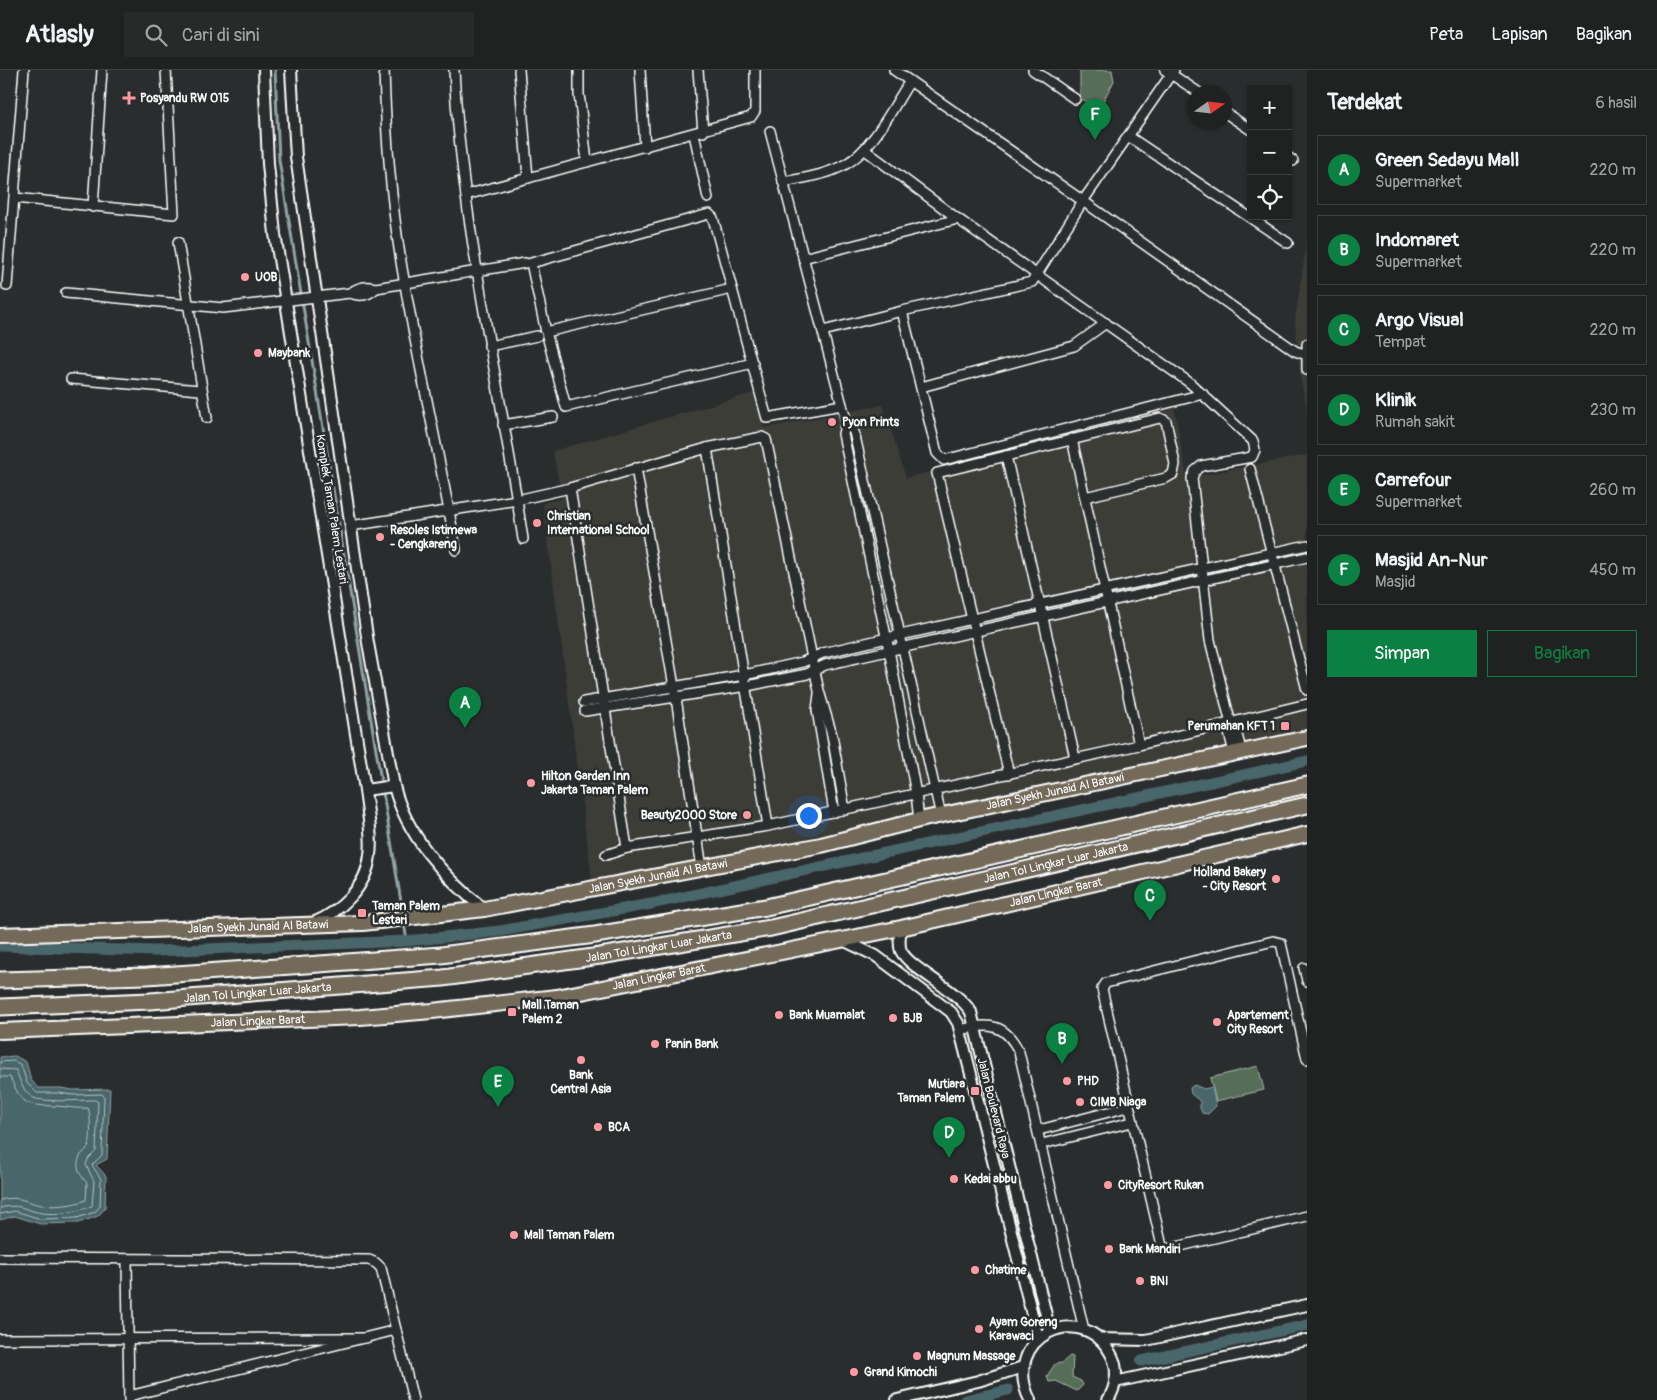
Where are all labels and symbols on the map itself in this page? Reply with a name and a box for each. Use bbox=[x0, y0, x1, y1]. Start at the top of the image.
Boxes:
north arrow bbox=[1187, 85, 1232, 130]
marker: Posyandu RW 015 bbox=[122, 91, 136, 105]
place label: Posyandu RW 015 bbox=[140, 91, 230, 106]
pin: F bbox=[1079, 99, 1111, 140]
place label: UOB bbox=[255, 270, 278, 285]
marker: UOB bbox=[239, 271, 251, 283]
place label: Maybank bbox=[268, 346, 311, 361]
marker: Maybank bbox=[252, 347, 264, 359]
place label: Pyon Prints bbox=[842, 415, 900, 430]
marker: Pyon Prints bbox=[826, 416, 838, 428]
street label: Komplek Taman Palem Lestari bbox=[312, 433, 351, 585]
place label: Christian International School bbox=[547, 509, 650, 538]
marker: Christian International School bbox=[531, 517, 543, 529]
place label: Resoles Istimewa - Cengkareng bbox=[390, 523, 478, 552]
marker: Resoles Istimewa - Cengkareng bbox=[374, 531, 386, 543]
pin: A bbox=[449, 687, 481, 728]
place label: Perumahan KFT 1 bbox=[1188, 719, 1275, 734]
marker: Perumahan KFT 1 bbox=[1279, 720, 1291, 732]
place label: Hilton Garden Inn Jakarta Taman Palem bbox=[541, 769, 648, 798]
street label: Jalan Syekh Junaid Al Batawi bbox=[984, 770, 1125, 814]
marker: Hilton Garden Inn Jakarta Taman Palem bbox=[525, 777, 537, 789]
your location bbox=[796, 803, 822, 829]
place label: Beauty2000 Store bbox=[641, 808, 738, 823]
marker: Beauty2000 Store bbox=[741, 809, 753, 821]
street label: Jalan Tol Lingkar Luar Jakarta bbox=[982, 839, 1130, 887]
street label: Jalan Syekh Junaid Al Batawi bbox=[587, 856, 729, 897]
place label: Holland Bakery - City Resort bbox=[1193, 865, 1267, 894]
marker: Holland Bakery - City Resort bbox=[1270, 873, 1282, 885]
street label: Jalan Lingkar Barat bbox=[1008, 875, 1104, 911]
pin: C bbox=[1134, 880, 1166, 921]
place label: Taman Palem Lestari bbox=[371, 899, 440, 928]
marker: Taman Palem Lestari bbox=[356, 907, 368, 919]
street label: Jalan Syekh Junaid Al Batawi bbox=[187, 917, 329, 937]
street label: Jalan Tol Lingkar Luar Jakarta bbox=[585, 927, 733, 966]
street label: Jalan Lingkar Barat bbox=[611, 960, 707, 994]
street label: Jalan Tol Lingkar Luar Jakarta bbox=[183, 980, 332, 1006]
place label: Mall Taman Palem 2 bbox=[522, 998, 579, 1027]
marker: Mall Taman Palem 2 bbox=[506, 1006, 518, 1018]
place label: Bank Muamalat bbox=[789, 1008, 866, 1023]
place label: Apartement City Resort bbox=[1227, 1008, 1290, 1037]
marker: Bank Muamalat bbox=[773, 1009, 785, 1021]
place label: BJB bbox=[903, 1011, 923, 1026]
street label: Jalan Lingkar Barat bbox=[210, 1012, 306, 1031]
marker: BJB bbox=[887, 1012, 899, 1024]
marker: Apartement City Resort bbox=[1211, 1016, 1223, 1028]
pin: B bbox=[1046, 1023, 1078, 1064]
place label: Panin Bank bbox=[665, 1037, 719, 1052]
marker: Panin Bank bbox=[649, 1038, 661, 1050]
marker: Bank Central Asia bbox=[575, 1054, 587, 1066]
street label: Jalan Boulevard Raya bbox=[974, 1056, 1013, 1161]
pin: E bbox=[482, 1066, 514, 1107]
place label: Bank Central Asia bbox=[551, 1068, 612, 1097]
place label: PHD bbox=[1077, 1074, 1099, 1089]
marker: PHD bbox=[1061, 1075, 1073, 1087]
place label: Mutiara Taman Palem bbox=[896, 1077, 965, 1106]
marker: Mutiara Taman Palem bbox=[969, 1085, 981, 1097]
place label: CIMB Niaga bbox=[1090, 1095, 1147, 1110]
marker: CIMB Niaga bbox=[1074, 1096, 1086, 1108]
pin: D bbox=[933, 1117, 965, 1158]
place label: BCA bbox=[608, 1120, 630, 1135]
marker: BCA bbox=[592, 1121, 604, 1133]
place label: Kedai abbu bbox=[964, 1172, 1017, 1187]
marker: Kedai abbu bbox=[948, 1173, 960, 1185]
place label: CityResort Rukan bbox=[1118, 1178, 1204, 1193]
marker: CityResort Rukan bbox=[1102, 1179, 1114, 1191]
place label: Mall Taman Palem bbox=[524, 1228, 615, 1243]
marker: Mall Taman Palem bbox=[508, 1229, 520, 1241]
place label: Bank Mandiri bbox=[1119, 1242, 1181, 1257]
marker: Bank Mandiri bbox=[1103, 1243, 1115, 1255]
place label: Chatime bbox=[985, 1263, 1028, 1278]
marker: Chatime bbox=[969, 1264, 981, 1276]
place label: BNI bbox=[1150, 1274, 1168, 1289]
marker: BNI bbox=[1134, 1275, 1146, 1287]
place label: Ayam Goreng Karawaci bbox=[989, 1315, 1057, 1344]
marker: Ayam Goreng Karawaci bbox=[973, 1323, 985, 1335]
place label: Magnum Massage bbox=[927, 1349, 1017, 1364]
marker: Magnum Massage bbox=[911, 1350, 923, 1362]
place label: Grand Kimochi bbox=[864, 1365, 937, 1380]
marker: Grand Kimochi bbox=[848, 1366, 860, 1378]

